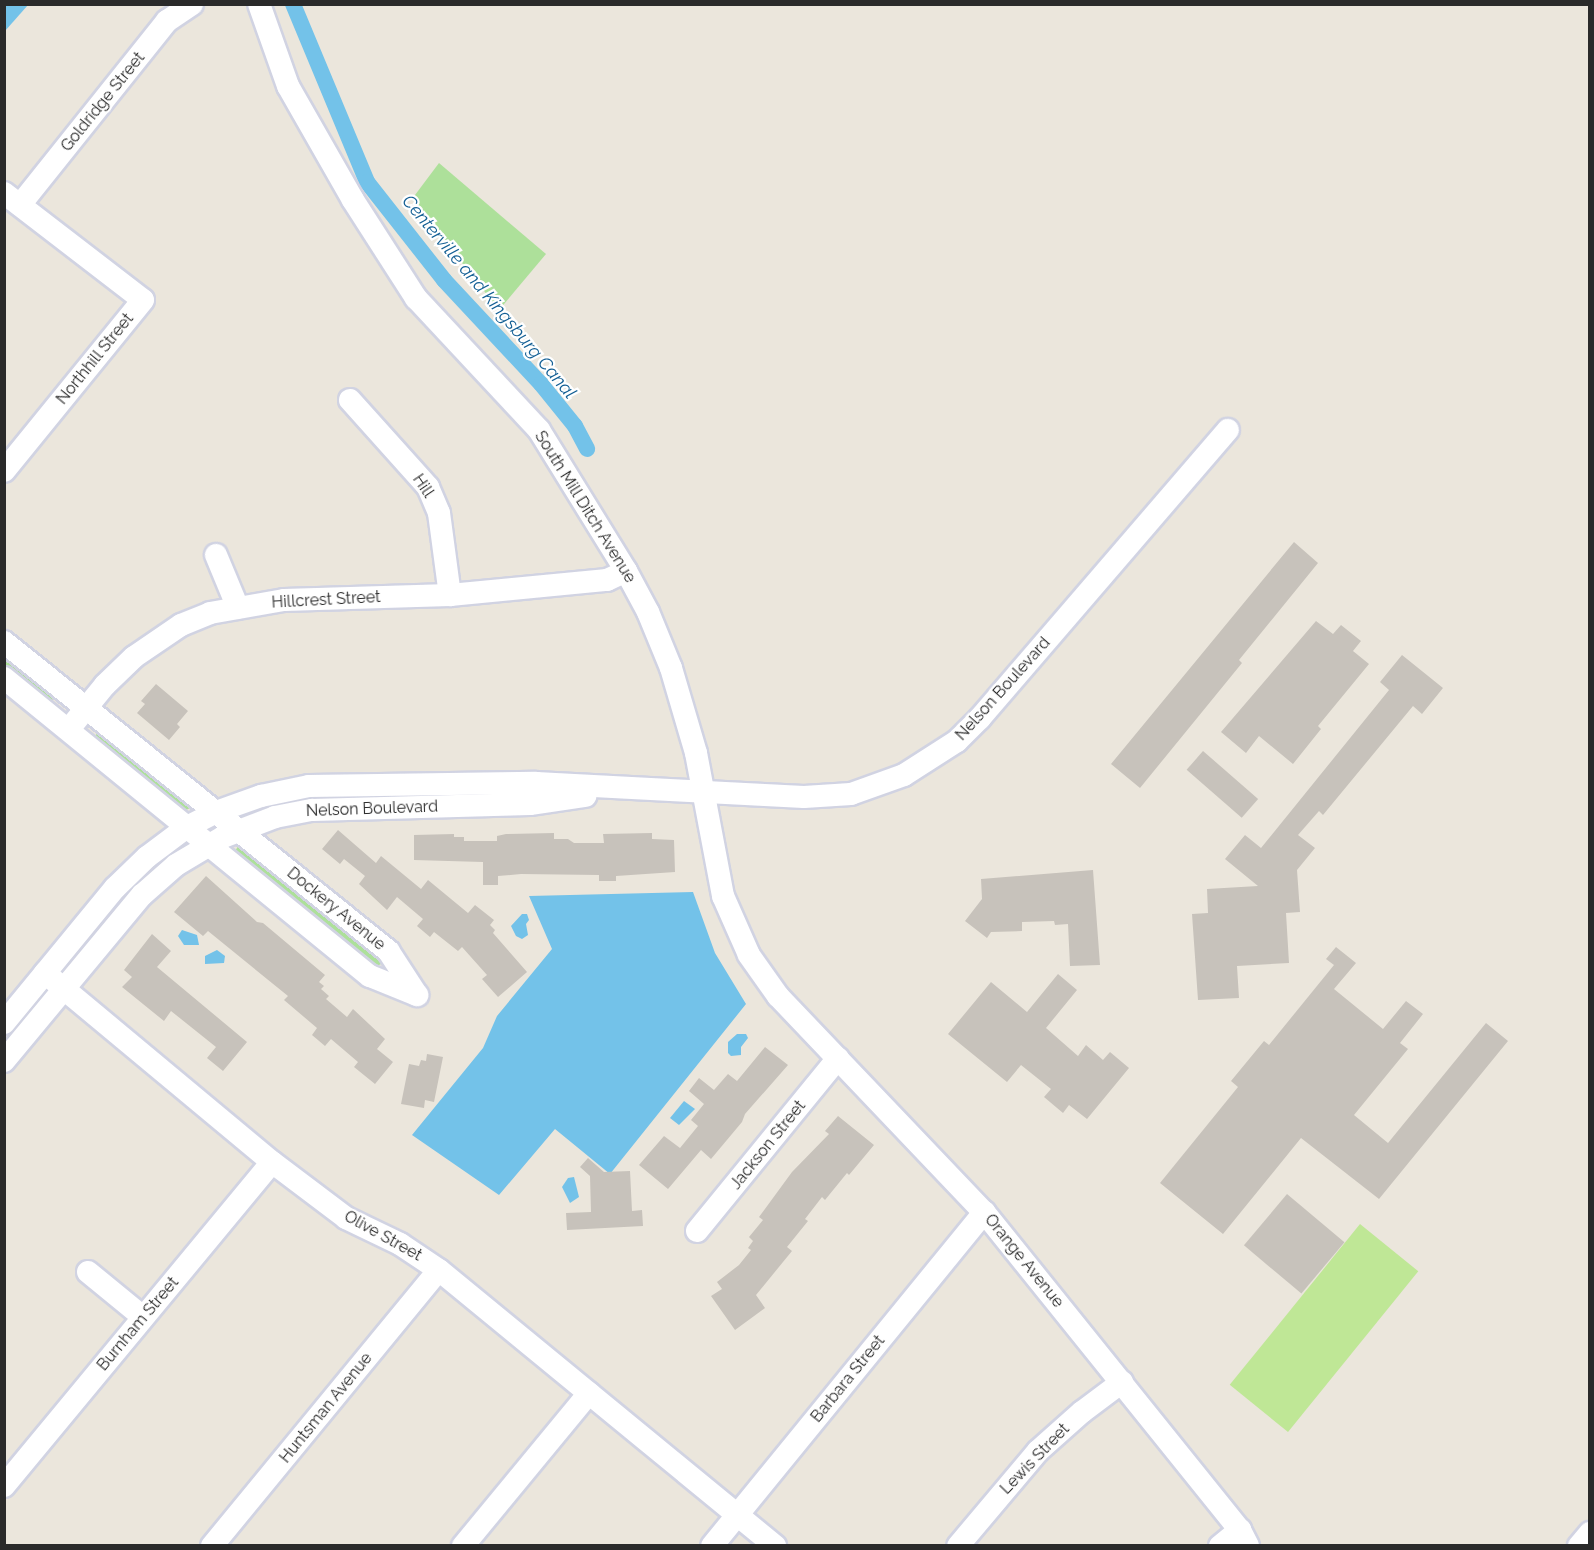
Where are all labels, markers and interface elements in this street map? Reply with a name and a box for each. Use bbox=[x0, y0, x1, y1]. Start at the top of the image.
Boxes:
street label: Goldridge Street bbox=[57, 49, 149, 155]
water label: Centerville and Kingsburg Canal bbox=[397, 191, 581, 403]
street label: Northhill Street bbox=[52, 309, 138, 409]
street label: South Mill Ditch Avenue bbox=[530, 427, 640, 587]
street label: Hill bbox=[408, 471, 438, 501]
street label: Hillcrest Street bbox=[271, 588, 381, 612]
street label: Nelson Boulevard bbox=[952, 633, 1054, 745]
street label: Nelson Boulevard bbox=[306, 797, 438, 821]
street label: Dockery Avenue bbox=[283, 863, 389, 955]
street label: Jackson Street bbox=[726, 1097, 810, 1193]
street label: Olive Street bbox=[341, 1207, 425, 1265]
street label: Orange Avenue bbox=[980, 1210, 1068, 1312]
street label: Burnham Street bbox=[93, 1273, 183, 1375]
street label: Barbara Street bbox=[807, 1332, 889, 1426]
street label: Huntsman Avenue bbox=[276, 1349, 376, 1467]
street label: Lewis Street bbox=[996, 1420, 1074, 1498]

